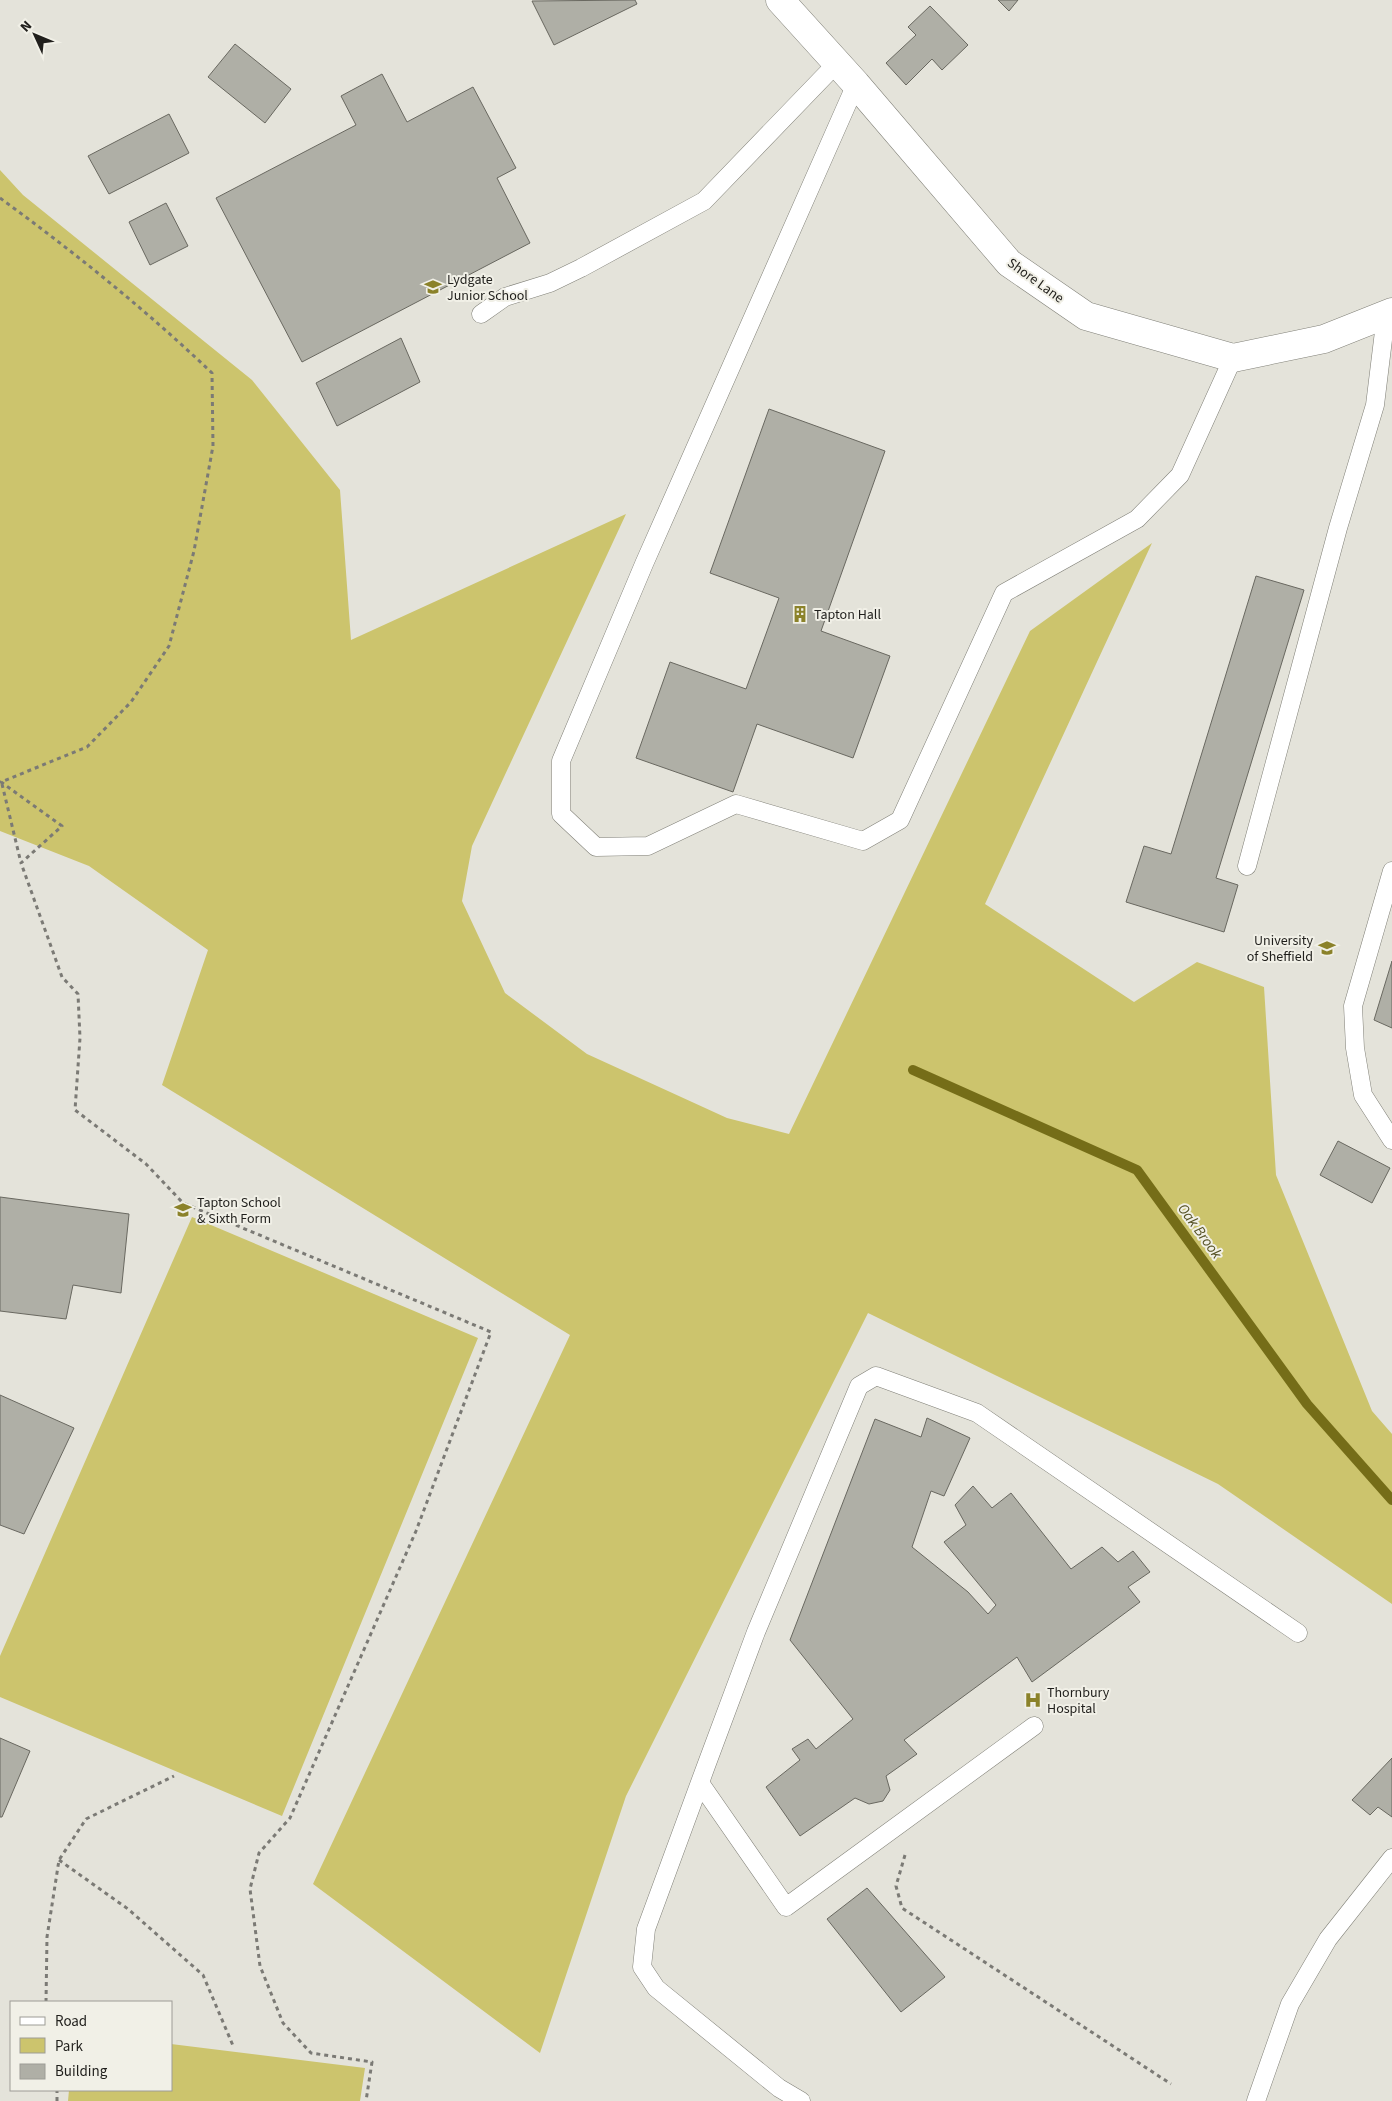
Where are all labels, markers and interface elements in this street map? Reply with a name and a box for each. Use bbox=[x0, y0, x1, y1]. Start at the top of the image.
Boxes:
north arrow bbox=[10, 10, 60, 60]
text: N bbox=[16, 16, 37, 37]
street label: Shore Lane bbox=[1003, 253, 1068, 308]
place label: Lydgate Junior School bbox=[447, 270, 528, 306]
school or university icon: Lydgate Junior School bbox=[423, 277, 443, 297]
building icon: Tapton Hall bbox=[790, 604, 810, 624]
place label: Tapton Hall bbox=[814, 605, 881, 625]
place label: University of Sheffield bbox=[1247, 931, 1313, 967]
school or university icon: University of Sheffield bbox=[1317, 938, 1337, 958]
place label: Tapton School & Sixth Form bbox=[197, 1193, 281, 1229]
water label: Oak Brook bbox=[1172, 1199, 1227, 1264]
school or university icon: Tapton School & Sixth Form bbox=[173, 1200, 193, 1220]
place label: Thornbury Hospital bbox=[1047, 1683, 1110, 1719]
hospital icon: Thornbury Hospital bbox=[1023, 1690, 1043, 1710]
legend bbox=[10, 2001, 172, 2091]
text: Road bbox=[55, 2011, 87, 2032]
text: Park bbox=[55, 2036, 84, 2057]
text: Building bbox=[55, 2061, 108, 2082]

